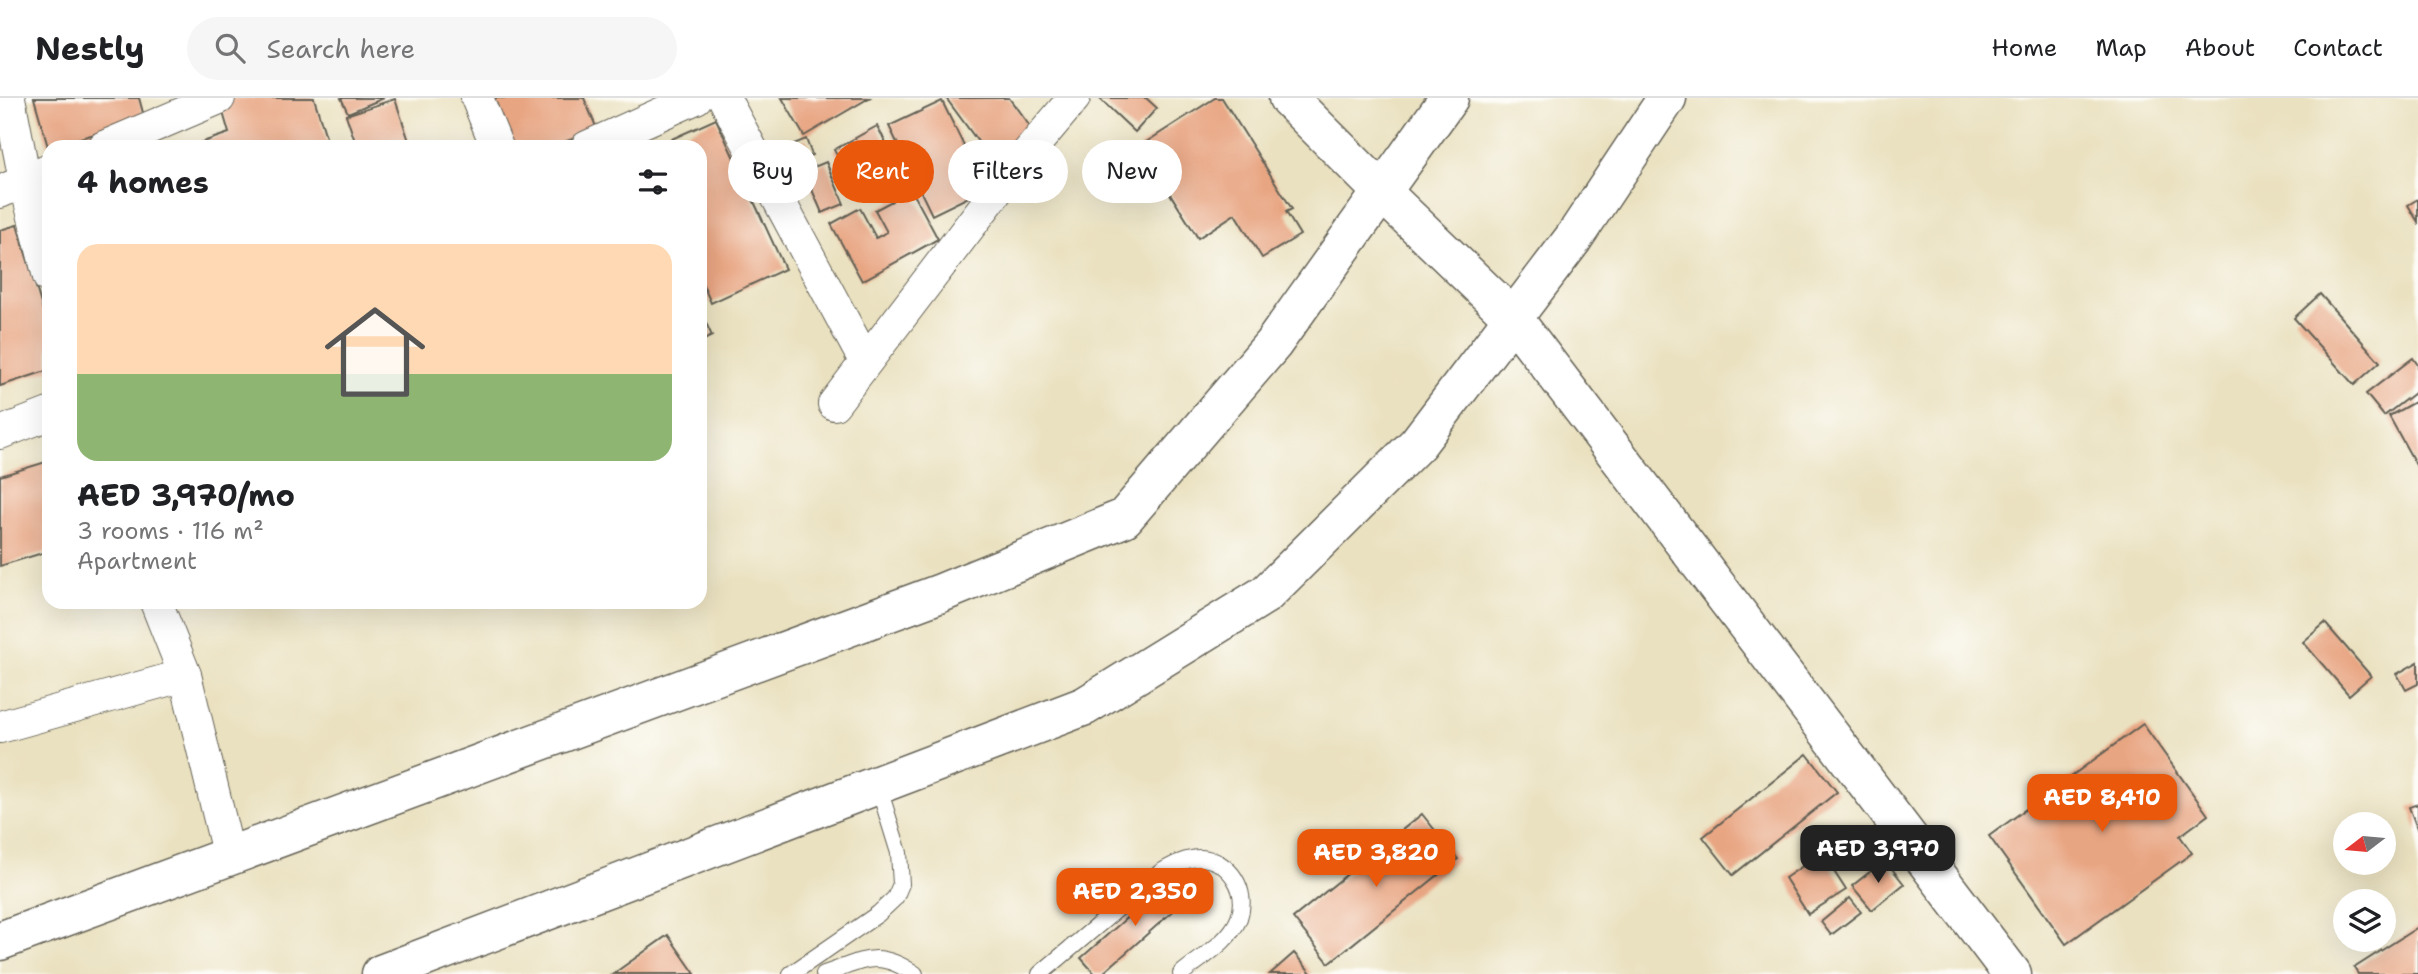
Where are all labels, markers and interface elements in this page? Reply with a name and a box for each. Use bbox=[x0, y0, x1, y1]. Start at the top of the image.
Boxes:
search box bbox=[187, 17, 677, 80]
text: Nestly bbox=[35, 26, 145, 71]
icon: search bbox=[211, 29, 249, 67]
text: Search here bbox=[267, 31, 415, 66]
text: Home bbox=[1991, 32, 2057, 64]
text: Map bbox=[2095, 32, 2147, 64]
text: About bbox=[2185, 32, 2255, 64]
text: Contact bbox=[2293, 32, 2383, 64]
chip: Buy bbox=[728, 140, 818, 203]
chip: Rent bbox=[832, 140, 934, 203]
chip: Filters bbox=[948, 140, 1068, 203]
chip: New bbox=[1082, 140, 1182, 203]
text: 4 homes bbox=[77, 162, 209, 203]
icon: filters bbox=[634, 163, 672, 201]
icon: home bbox=[312, 289, 438, 415]
text: AED 3,970/mo bbox=[77, 475, 295, 516]
text: 3 rooms · 116 m² bbox=[77, 516, 264, 546]
text: Apartment bbox=[77, 546, 197, 576]
pin: AED 8,410 bbox=[2022, 774, 2182, 834]
text: AED 8,410 bbox=[2043, 782, 2161, 812]
north arrow bbox=[2333, 812, 2396, 875]
map controls bbox=[2333, 812, 2396, 952]
pin: AED 3,970 bbox=[1798, 826, 1958, 885]
pin: AED 3,820 bbox=[1296, 830, 1456, 889]
text: AED 3,970 bbox=[1816, 833, 1940, 863]
text: AED 3,820 bbox=[1313, 837, 1439, 867]
pin: AED 2,350 bbox=[1055, 868, 1215, 928]
text: AED 2,350 bbox=[1072, 876, 1198, 906]
button: layers bbox=[2333, 889, 2396, 952]

